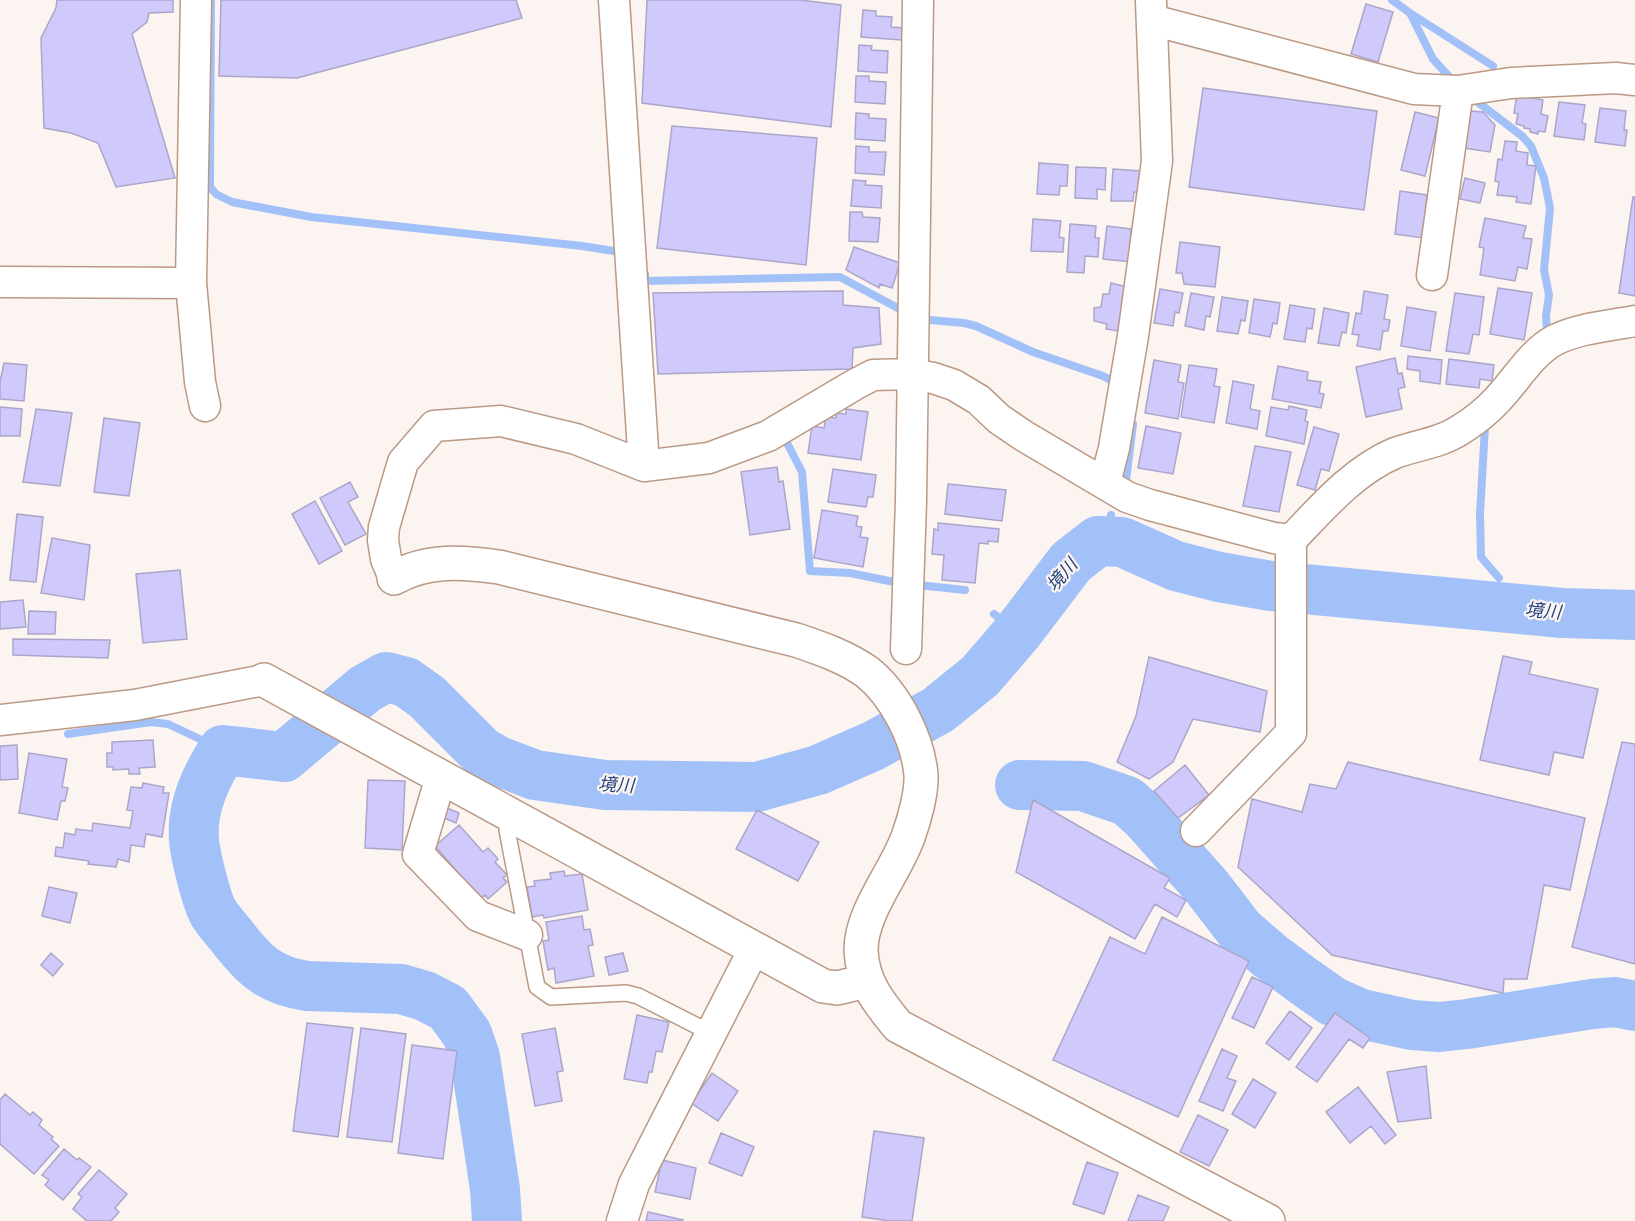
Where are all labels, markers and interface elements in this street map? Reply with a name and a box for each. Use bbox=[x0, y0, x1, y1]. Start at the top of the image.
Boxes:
water label: 境川 bbox=[1043, 553, 1083, 595]
water label: 境川 bbox=[1524, 599, 1564, 623]
water label: 境川 bbox=[598, 774, 636, 796]

